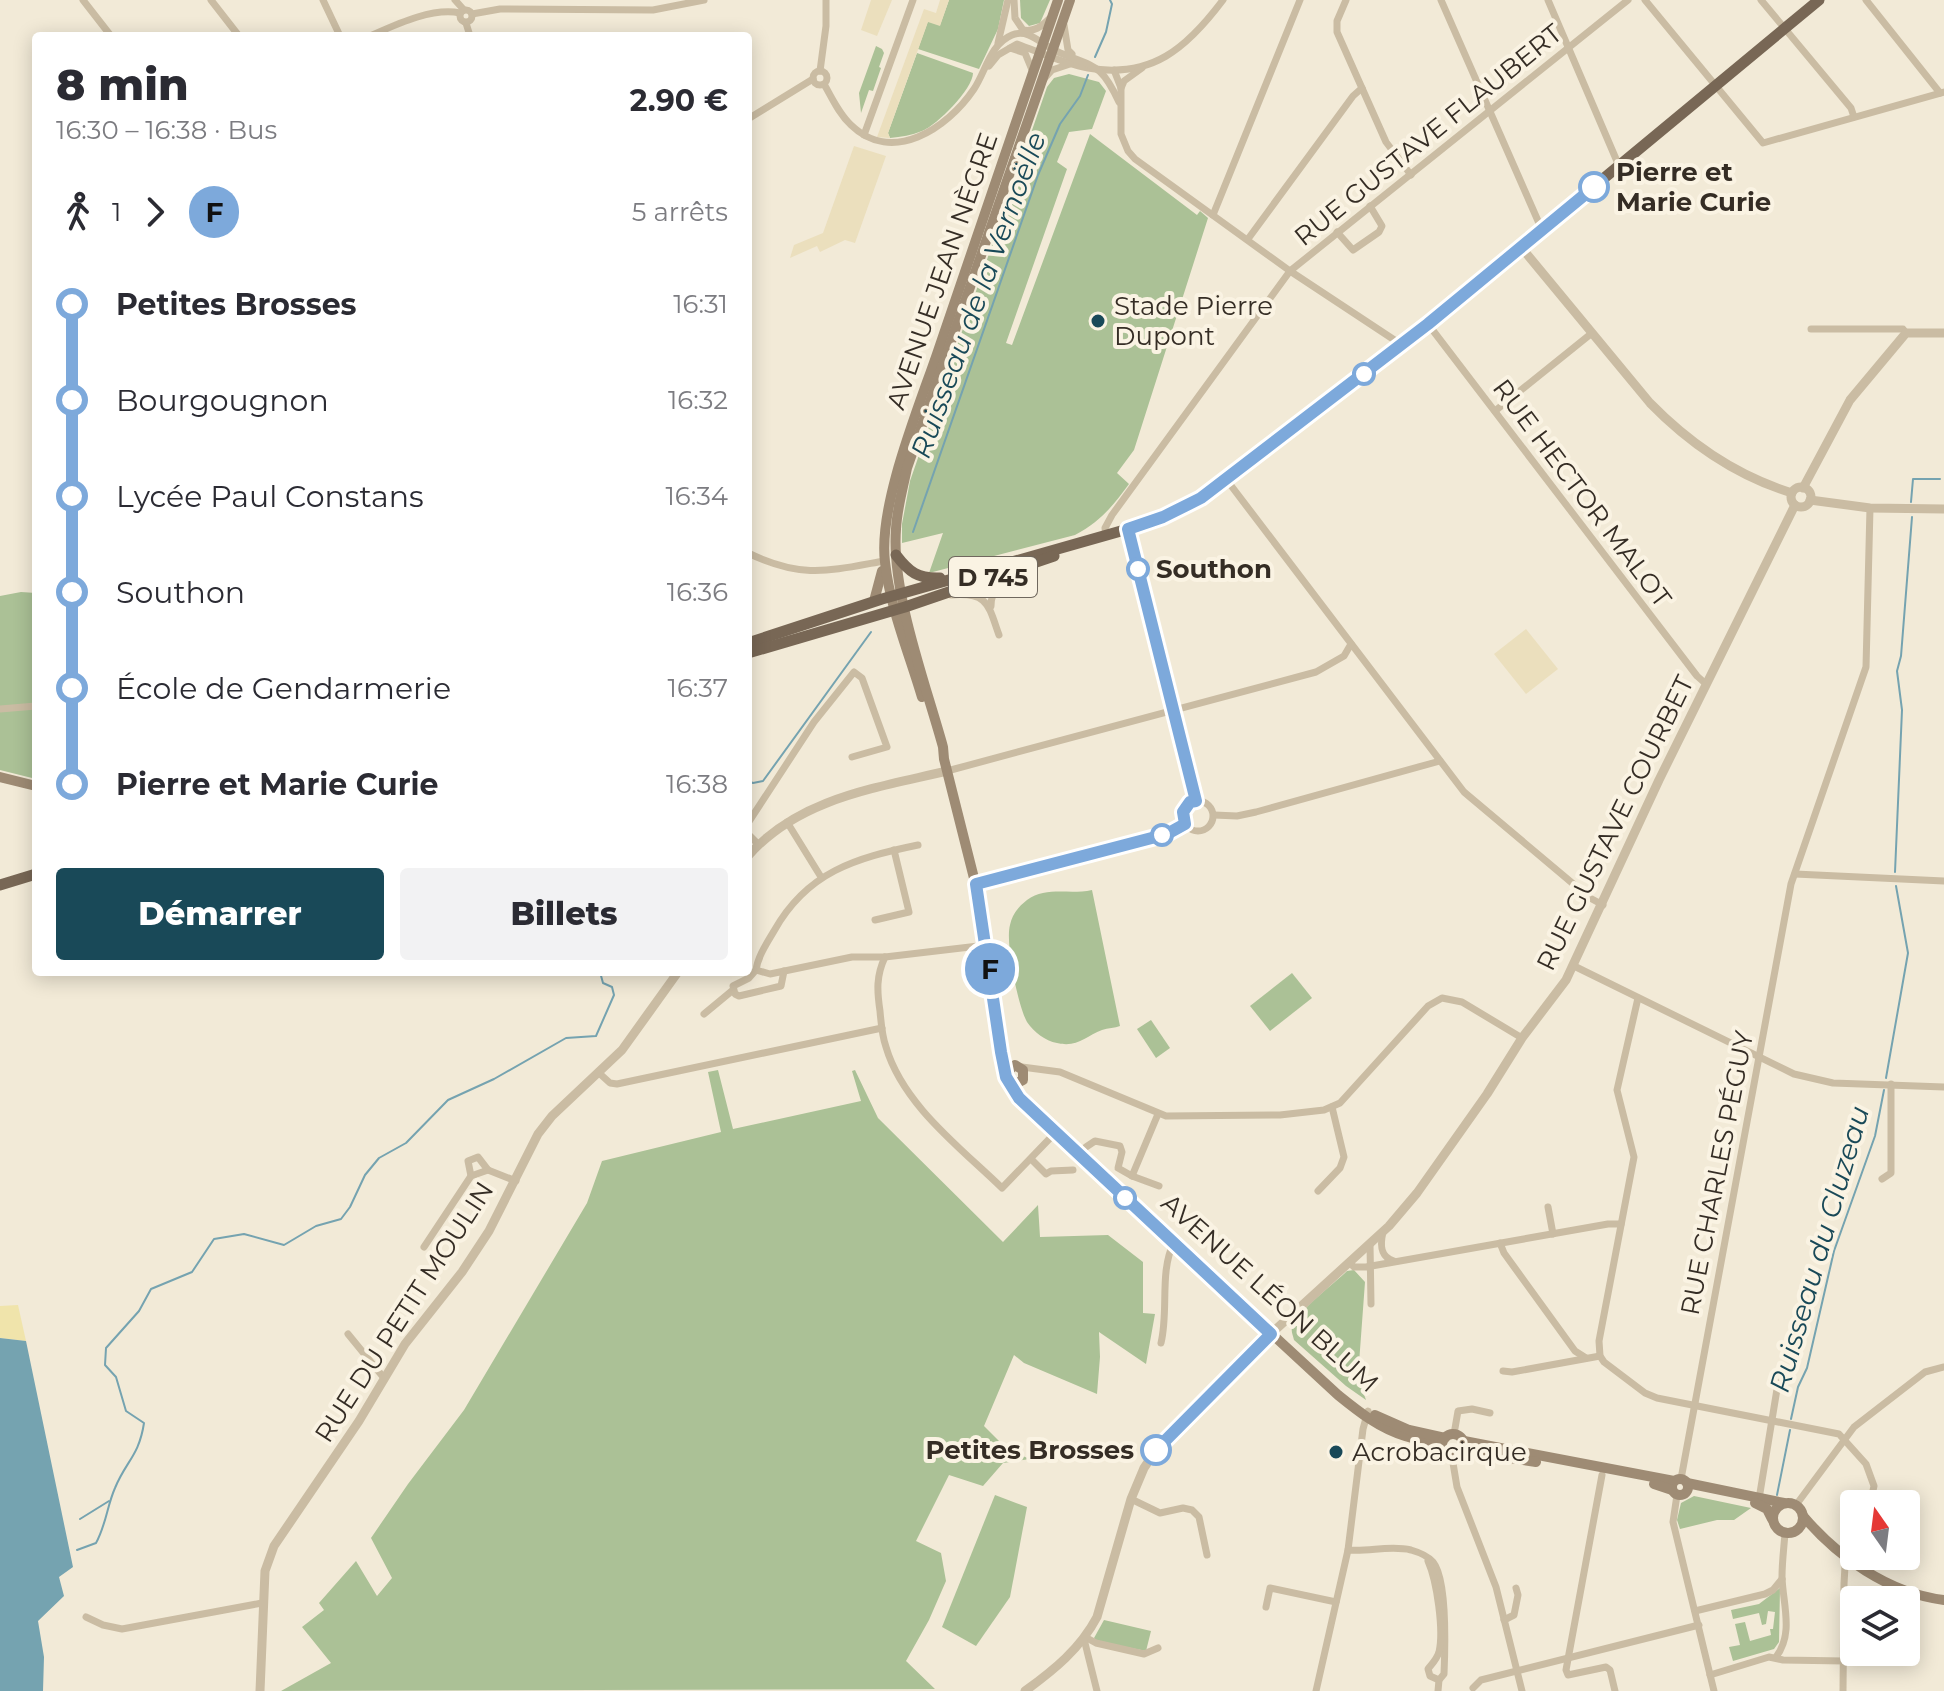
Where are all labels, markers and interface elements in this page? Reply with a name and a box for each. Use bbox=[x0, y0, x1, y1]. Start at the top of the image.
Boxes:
street label: RUE GUSTAVE FLAUBERT bbox=[1288, 17, 1568, 253]
text: 8 min bbox=[56, 57, 189, 111]
text: 2.90 € bbox=[630, 82, 728, 119]
text: 16:30 – 16:38 · Bus bbox=[56, 114, 277, 146]
water label: Ruisseau de la Vernoëlle bbox=[903, 127, 1053, 463]
street label: AVENUE JEAN NÈGRE bbox=[880, 128, 1004, 414]
place label: Pierre et Marie Curie bbox=[1616, 156, 1771, 218]
marker: Pierre et Marie Curie bbox=[1579, 172, 1609, 202]
icon: walk bbox=[56, 190, 100, 234]
icon: forward bbox=[133, 190, 177, 234]
text: F bbox=[205, 195, 223, 229]
text: 1 bbox=[112, 196, 121, 228]
text: 5 arrêts bbox=[632, 196, 728, 228]
text: Petites Brosses bbox=[116, 286, 357, 323]
text: 16:31 bbox=[673, 288, 728, 320]
place label: Stade Pierre Dupont bbox=[1114, 290, 1273, 352]
marker: Stade Pierre Dupont bbox=[1089, 312, 1107, 330]
unlabelled marker bbox=[1353, 363, 1375, 385]
street label: RUE HECTOR MALOT bbox=[1486, 373, 1678, 613]
text: Bourgougnon bbox=[116, 382, 329, 419]
text: 16:32 bbox=[668, 384, 728, 416]
text: Lycée Paul Constans bbox=[116, 478, 424, 515]
text: 16:34 bbox=[665, 480, 728, 512]
place label: Southon bbox=[1156, 553, 1272, 585]
road number: D 745 bbox=[949, 557, 1037, 597]
marker: Southon bbox=[1127, 558, 1149, 580]
text: Southon bbox=[116, 574, 245, 611]
text: 16:36 bbox=[667, 576, 728, 608]
text: École de Gendarmerie bbox=[116, 670, 451, 707]
street label: RUE GUSTAVE COURBET bbox=[1530, 670, 1701, 976]
text: 16:37 bbox=[668, 672, 728, 704]
text: Pierre et Marie Curie bbox=[116, 766, 438, 803]
text: 16:38 bbox=[666, 768, 728, 800]
unlabelled marker bbox=[1151, 824, 1173, 846]
button: Démarrer bbox=[56, 868, 384, 960]
button: Billets bbox=[400, 868, 728, 960]
line badge: F bbox=[964, 943, 1016, 995]
text: F bbox=[981, 952, 999, 986]
street label: RUE CHARLES PÉGUY bbox=[1674, 1028, 1760, 1318]
water label: Ruisseau du Cluzeau bbox=[1762, 1102, 1876, 1396]
street label: RUE DU PETIT MOULIN bbox=[308, 1176, 500, 1448]
unlabelled marker bbox=[1114, 1187, 1136, 1209]
street label: AVENUE LÉON BLUM bbox=[1155, 1187, 1385, 1399]
place label: Petites Brosses bbox=[926, 1434, 1134, 1466]
marker: Petites Brosses bbox=[1141, 1435, 1171, 1465]
place label: Acrobacirque bbox=[1352, 1436, 1527, 1468]
marker: Acrobacirque bbox=[1327, 1443, 1345, 1461]
north arrow bbox=[1840, 1490, 1920, 1570]
map controls bbox=[1840, 1490, 1920, 1666]
button: layers bbox=[1840, 1586, 1920, 1666]

